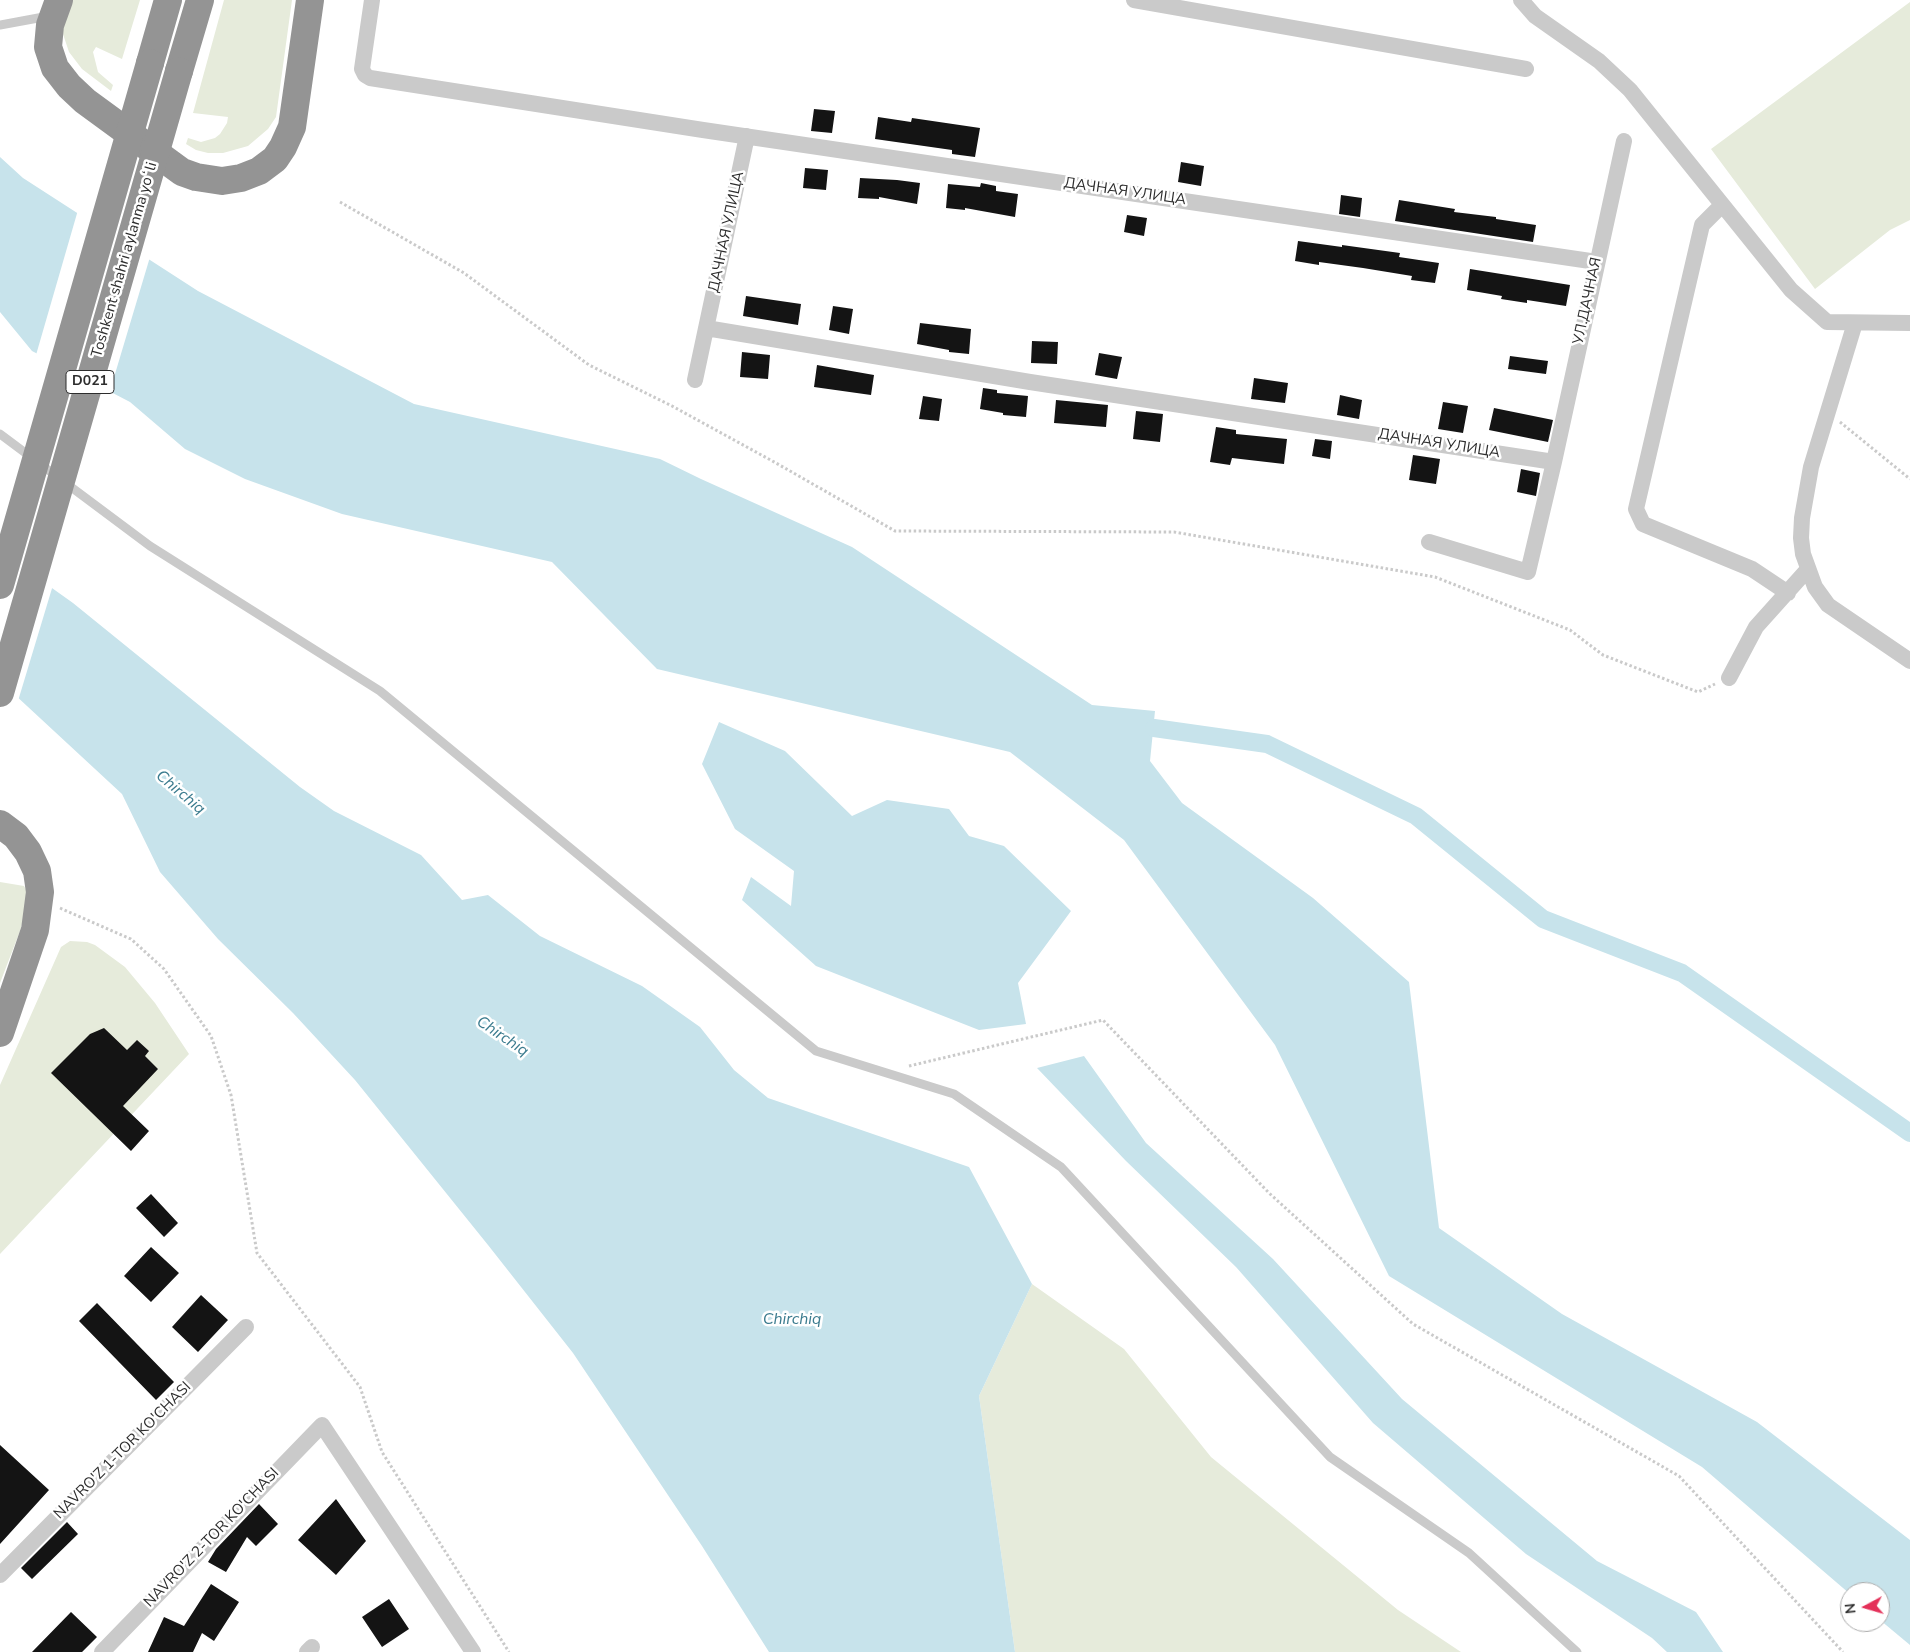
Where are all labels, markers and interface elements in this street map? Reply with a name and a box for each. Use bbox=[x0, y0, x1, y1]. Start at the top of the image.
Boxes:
street label: Toshkent shahri aylanma yoʻli bbox=[88, 160, 162, 360]
street label: ДАЧНАЯ УЛИЦА bbox=[705, 170, 749, 294]
street label: ДАЧНАЯ УЛИЦА bbox=[1063, 175, 1187, 209]
street label: УЛ.ДАЧНАЯ bbox=[1570, 256, 1606, 346]
road number: D021 bbox=[66, 371, 114, 394]
street label: ДАЧНАЯ УЛИЦА bbox=[1377, 425, 1501, 463]
water label: Chirchiq bbox=[151, 767, 209, 819]
water label: Chirchiq bbox=[472, 1013, 532, 1061]
water label: Chirchiq bbox=[763, 1310, 821, 1330]
street label: NAVRO'Z 1-TOR KO'CHASI bbox=[51, 1379, 195, 1523]
street label: NAVRO'Z 2-TOR KO'CHASI bbox=[141, 1465, 283, 1611]
north arrow bbox=[1840, 1582, 1890, 1632]
text: N bbox=[1841, 1602, 1861, 1615]

